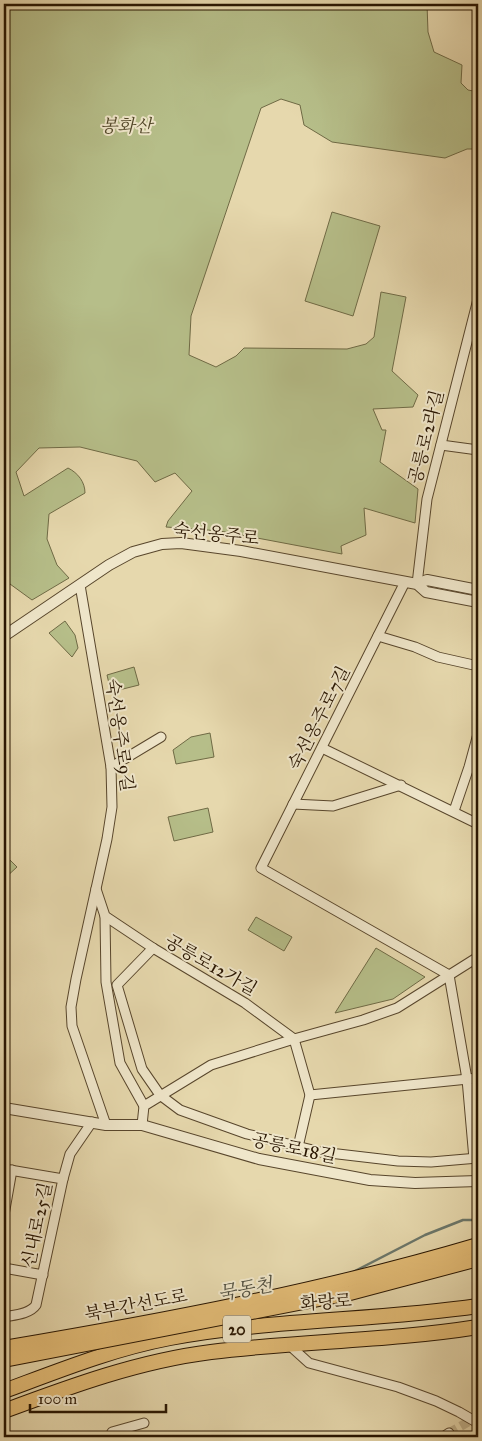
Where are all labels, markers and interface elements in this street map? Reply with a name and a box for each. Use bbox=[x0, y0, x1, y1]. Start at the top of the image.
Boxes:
park label: 봉화산 bbox=[100, 115, 155, 137]
street label: 공릉로2라길 bbox=[404, 388, 448, 486]
street label: 숙선옹주로 bbox=[172, 519, 260, 549]
street label: 숙선옹주로7길 bbox=[283, 662, 355, 774]
street label: 숙선옹주로9길 bbox=[101, 677, 139, 793]
street label: 공릉로12가길 bbox=[161, 930, 261, 1000]
street label: 공릉로18길 bbox=[250, 1128, 338, 1168]
street label: 신내로25길 bbox=[17, 1180, 57, 1270]
water label: 묵동천 bbox=[216, 1273, 276, 1305]
street label: 북부간선도로 bbox=[83, 1284, 189, 1326]
street label: 화랑로 bbox=[299, 1289, 353, 1315]
road number: 20 bbox=[223, 1316, 251, 1342]
scale bar bbox=[30, 1381, 166, 1413]
text: 100 m bbox=[38, 1390, 78, 1408]

